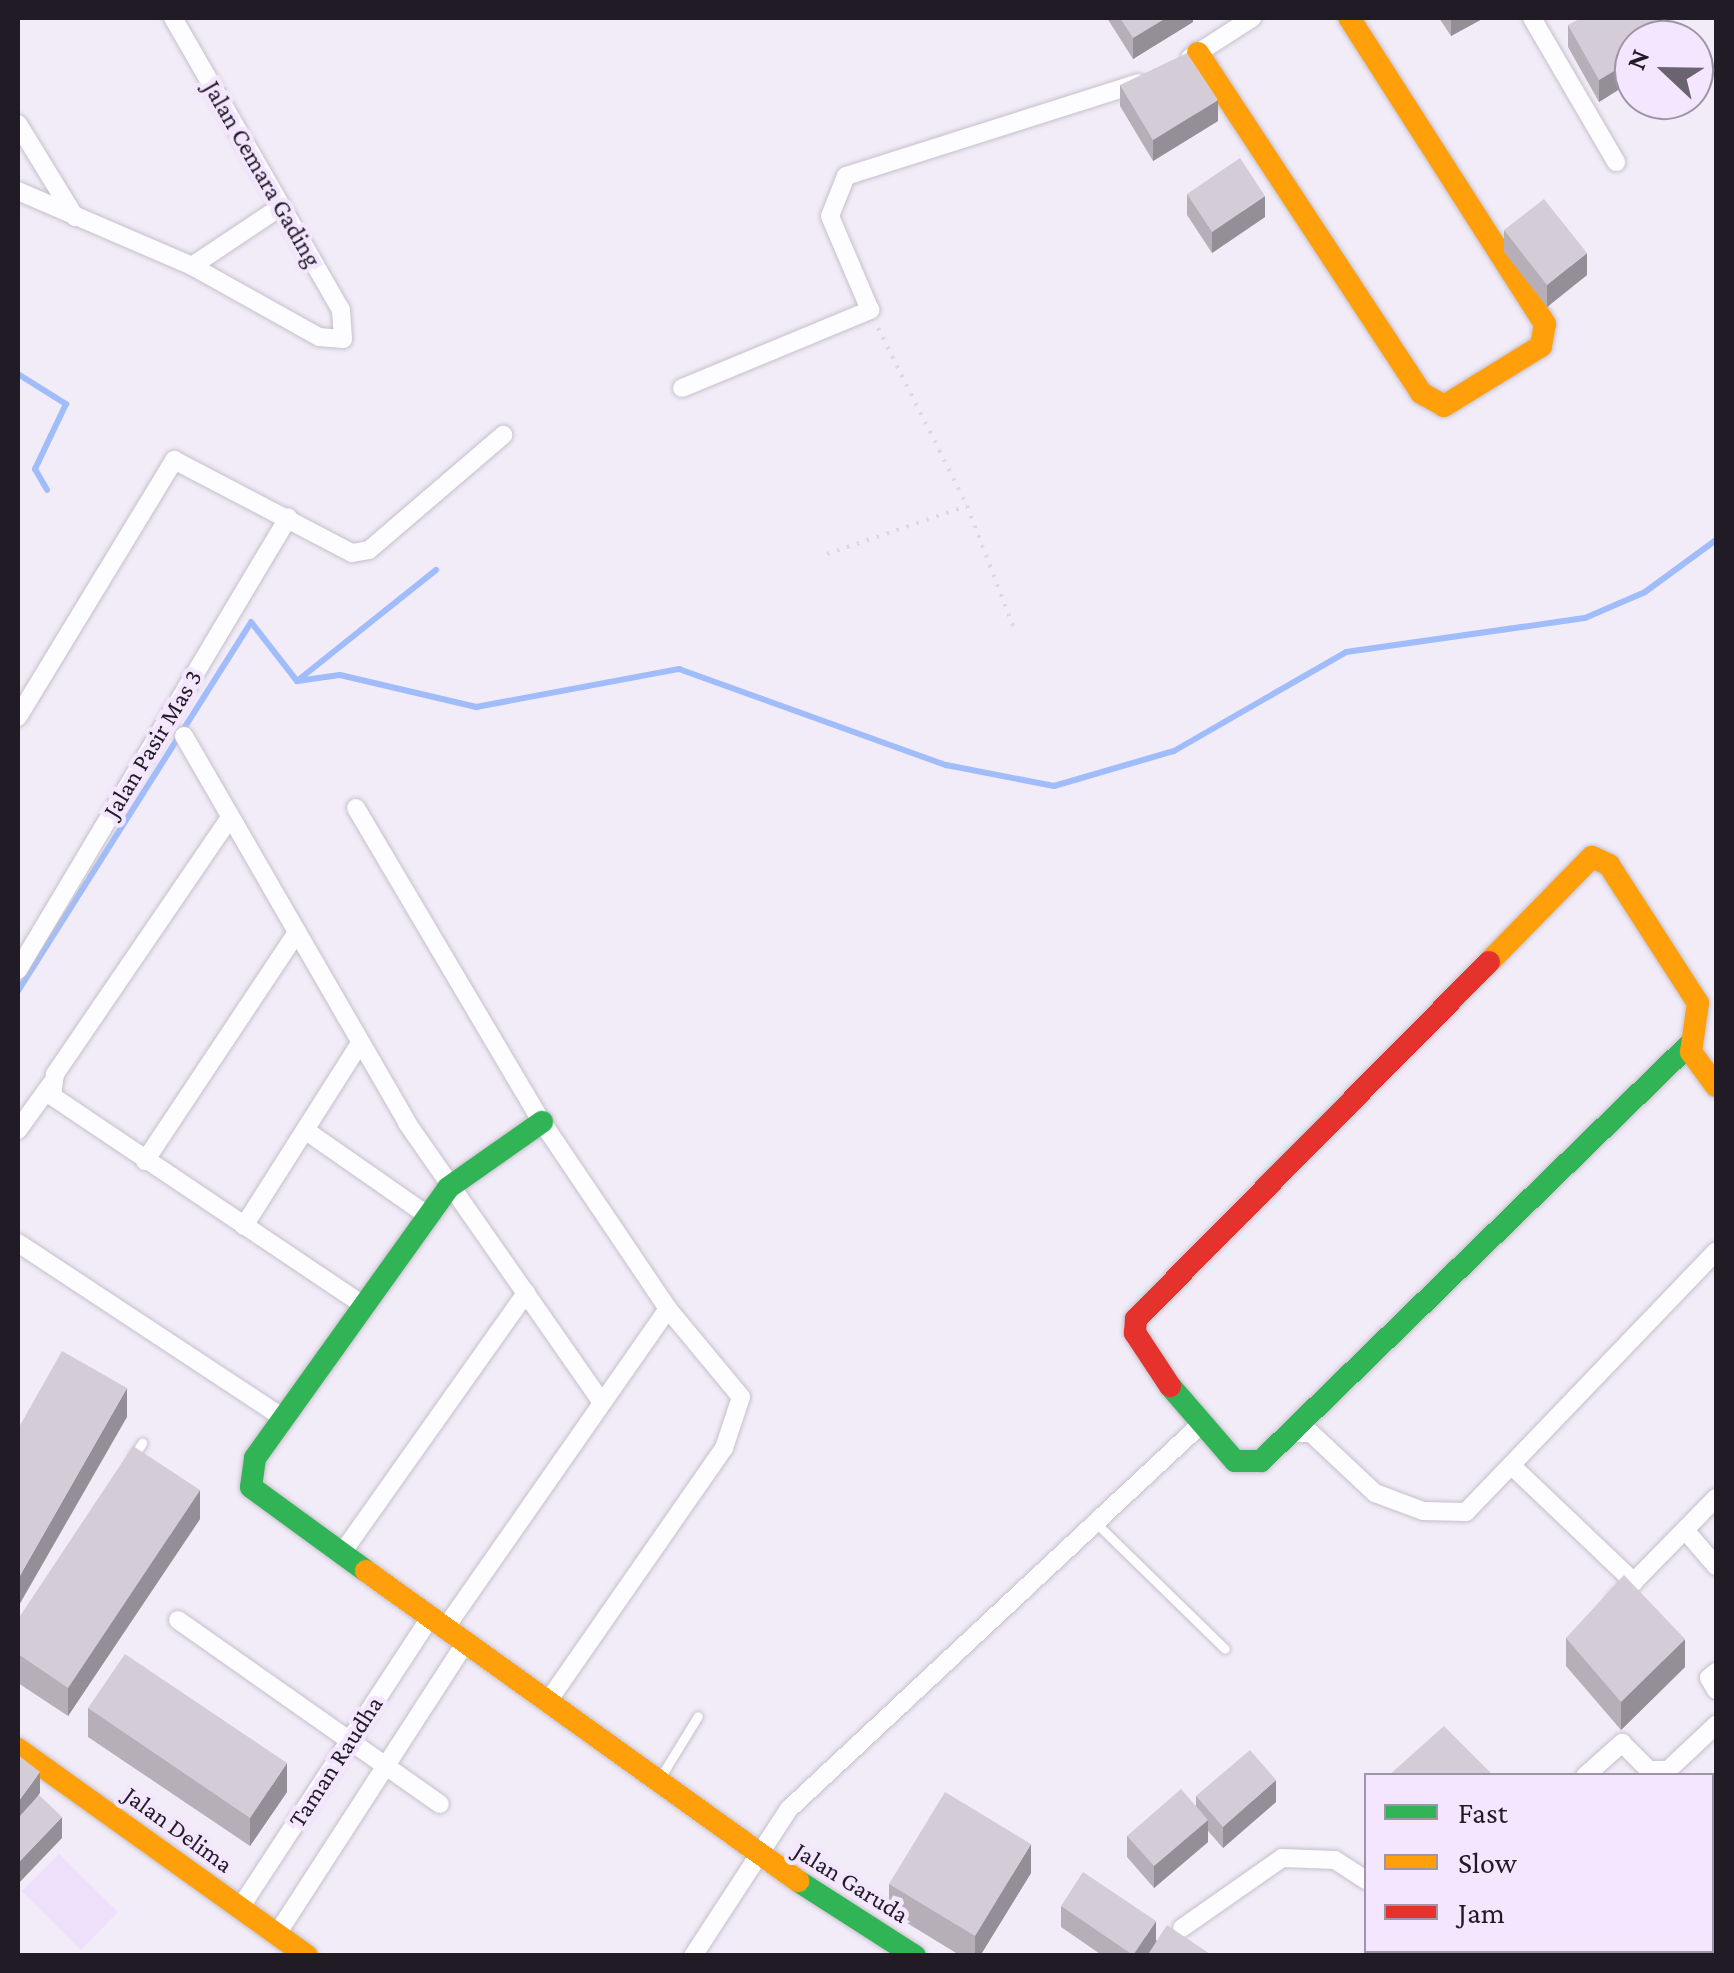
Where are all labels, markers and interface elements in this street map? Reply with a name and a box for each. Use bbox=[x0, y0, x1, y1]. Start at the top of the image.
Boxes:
north arrow bbox=[1614, 20, 1714, 120]
text: N bbox=[1620, 45, 1656, 74]
street label: Jalan Cemara Gading bbox=[197, 76, 327, 272]
street label: Jalan Pasir Mas 3 bbox=[97, 664, 209, 824]
street label: Taman Raudha bbox=[282, 1691, 390, 1833]
legend bbox=[1364, 1773, 1714, 1953]
street label: Jalan Delima bbox=[118, 1780, 238, 1880]
text: Fast bbox=[1458, 1796, 1508, 1829]
street label: Jalan Garuda bbox=[788, 1836, 914, 1930]
text: Slow bbox=[1458, 1846, 1517, 1879]
text: Jam bbox=[1458, 1896, 1505, 1929]

